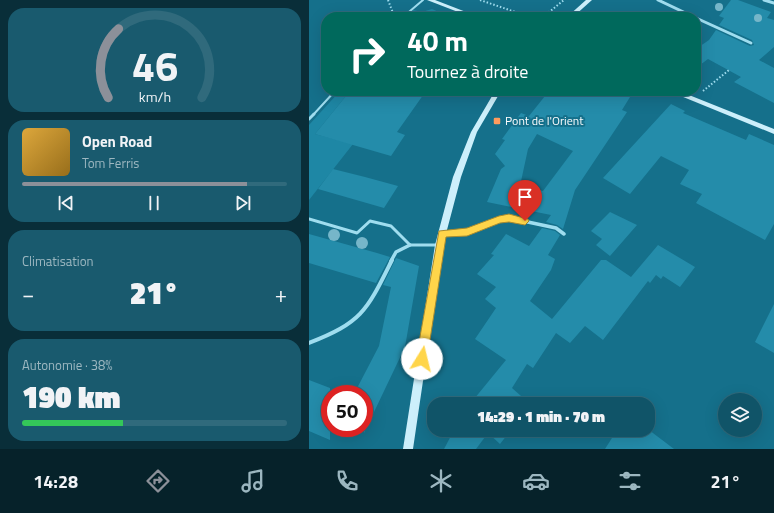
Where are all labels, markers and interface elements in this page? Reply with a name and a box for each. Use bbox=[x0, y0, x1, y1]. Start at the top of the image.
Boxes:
text: 40 m bbox=[407, 19, 468, 62]
icon: right bbox=[341, 28, 393, 80]
text: 46 bbox=[131, 34, 178, 97]
text: Tournez à droite bbox=[407, 58, 528, 85]
text: km/h bbox=[138, 86, 171, 108]
place label: Pont de l'Orient bbox=[505, 111, 584, 130]
marker: Pont de l'Orient bbox=[492, 116, 502, 126]
text: Open Road bbox=[82, 130, 152, 153]
text: Tom Ferris bbox=[82, 153, 139, 173]
pin bbox=[508, 180, 542, 221]
icon: arrive bbox=[514, 186, 536, 208]
icon: previous bbox=[55, 192, 77, 214]
icon: pause bbox=[143, 192, 165, 214]
icon: next bbox=[232, 192, 254, 214]
text: Climatisation bbox=[22, 251, 94, 271]
text: 21° bbox=[130, 270, 179, 316]
text: − bbox=[22, 277, 34, 311]
text: + bbox=[275, 277, 287, 311]
position arrow bbox=[401, 338, 443, 380]
text: Autonomie · 38% bbox=[22, 355, 113, 375]
text: 190 km bbox=[22, 374, 120, 420]
speed limit sign: 50 bbox=[321, 385, 373, 437]
map controls bbox=[718, 393, 762, 437]
button: layers bbox=[718, 393, 762, 437]
text: 14:29 · 1 min · 70 m bbox=[477, 405, 605, 428]
icon: directions bbox=[144, 467, 172, 495]
icon: music bbox=[239, 467, 267, 495]
icon: phone bbox=[333, 467, 361, 495]
icon: climate bbox=[427, 467, 455, 495]
icon: car bbox=[522, 467, 550, 495]
icon: filters bbox=[616, 467, 644, 495]
text: 14:28 bbox=[33, 468, 78, 495]
text: 21° bbox=[711, 468, 741, 495]

